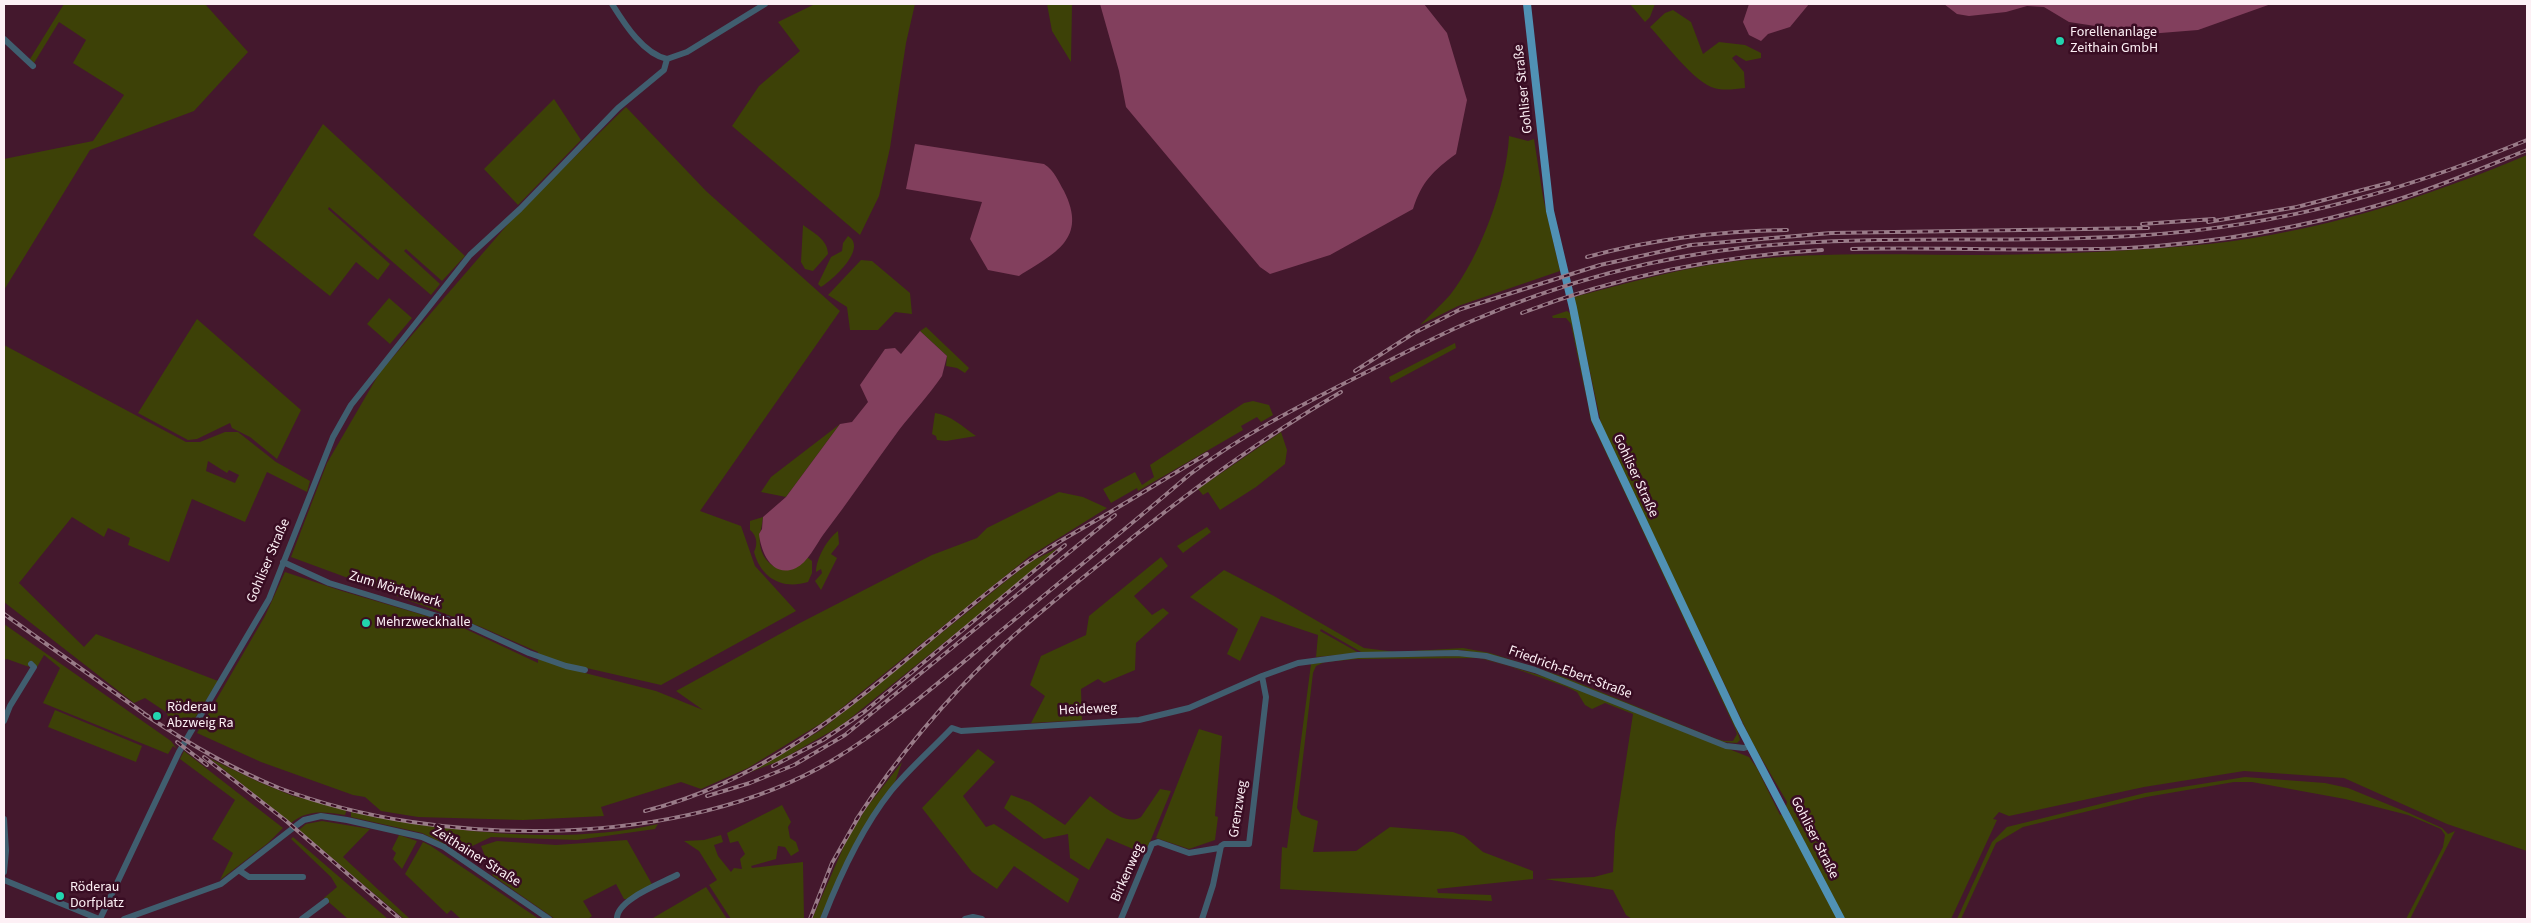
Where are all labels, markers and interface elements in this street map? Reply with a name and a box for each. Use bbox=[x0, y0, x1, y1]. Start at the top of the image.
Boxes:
place label: Forellenanlage Zeithain GmbH bbox=[2070, 25, 2158, 58]
marker: Forellenanlage Zeithain GmbH bbox=[2054, 35, 2066, 47]
street label: Gohliser Straße bbox=[1511, 43, 1537, 135]
street label: Gohliser Straße bbox=[1608, 432, 1662, 520]
street label: Gohliser Straße bbox=[244, 516, 294, 606]
street label: Zum Mörtelwerk bbox=[347, 568, 443, 612]
place label: Mehrzweckhalle bbox=[376, 615, 471, 631]
marker: Mehrzweckhalle bbox=[360, 617, 372, 629]
street label: Friedrich-Ebert-Straße bbox=[1506, 643, 1634, 703]
place label: Röderau Abzweig Ra bbox=[167, 700, 233, 732]
street label: Heideweg bbox=[1059, 700, 1117, 720]
marker: Röderau Abzweig Ra bbox=[151, 710, 163, 722]
street label: Grenzweg bbox=[1226, 779, 1252, 839]
street label: Gohliser Straße bbox=[1786, 794, 1842, 882]
street label: Zeithainer Straße bbox=[429, 823, 523, 891]
street label: Birkenweg bbox=[1108, 841, 1148, 905]
place label: Röderau Dorfplatz bbox=[70, 880, 124, 912]
marker: Röderau Dorfplatz bbox=[54, 890, 66, 902]

